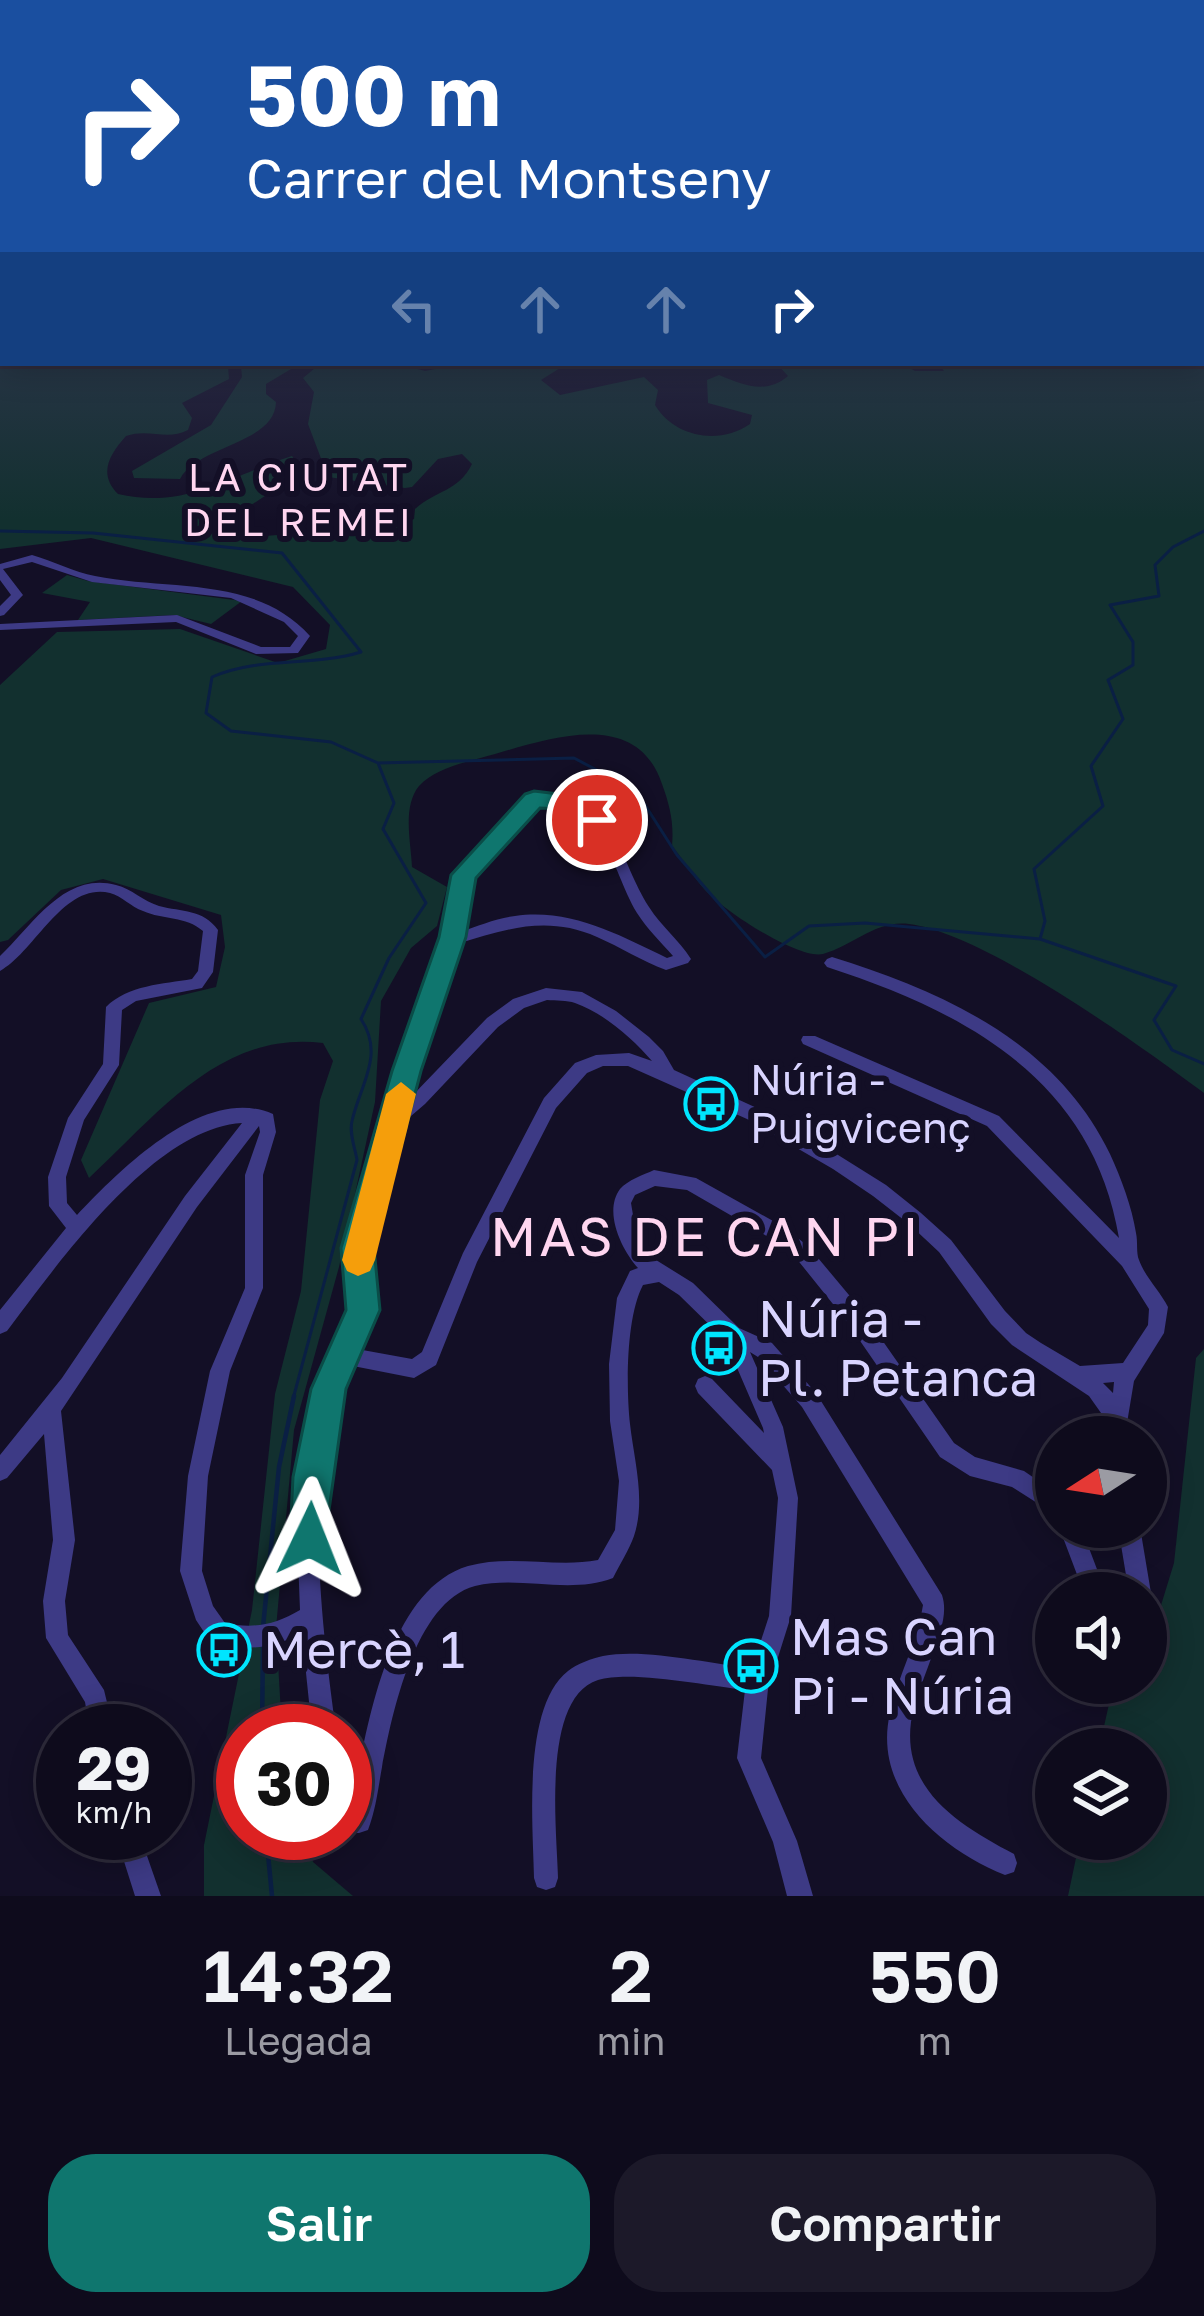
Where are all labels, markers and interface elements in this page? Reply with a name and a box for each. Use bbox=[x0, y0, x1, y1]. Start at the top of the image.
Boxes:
text: 500 m bbox=[246, 44, 501, 144]
icon: right bbox=[48, 48, 204, 204]
text: Carrer del Montseny bbox=[246, 145, 771, 210]
icon: left bbox=[381, 276, 447, 342]
icon: ahead bbox=[507, 276, 573, 342]
icon: ahead bbox=[633, 276, 699, 342]
icon: right bbox=[759, 276, 825, 342]
district label: LA CIUTAT DEL REMEI bbox=[184, 453, 414, 545]
pin bbox=[546, 769, 648, 871]
icon: arrive bbox=[564, 787, 630, 853]
place label: Núria - Puigvicenç bbox=[750, 1054, 971, 1152]
bus stop icon: Núria - Puigvicenç bbox=[683, 1076, 739, 1132]
district label: MAS DE CAN PI bbox=[490, 1203, 922, 1268]
place label: Núria - Pl. Petanca bbox=[758, 1287, 1038, 1407]
bus stop icon: Núria - Pl. Petanca bbox=[691, 1320, 747, 1376]
north arrow bbox=[1035, 1416, 1167, 1548]
map controls bbox=[1035, 1416, 1167, 1860]
position arrow bbox=[247, 1476, 373, 1602]
button: sound bbox=[1035, 1572, 1167, 1704]
place label: Mas Can Pi - Núria bbox=[790, 1605, 1014, 1725]
place label: Mercè, 1 bbox=[263, 1618, 465, 1679]
bus stop icon: Mercè, 1 bbox=[196, 1622, 252, 1678]
bus stop icon: Mas Can Pi - Núria bbox=[723, 1638, 779, 1694]
speed limit sign: 30 bbox=[216, 1704, 372, 1860]
button: layers bbox=[1035, 1728, 1167, 1860]
text: 29 bbox=[77, 1731, 151, 1803]
text: km/h bbox=[76, 1794, 152, 1830]
text: 14:32 bbox=[203, 1931, 394, 2018]
text: 2 bbox=[610, 1931, 653, 2018]
text: 550 bbox=[869, 1931, 1001, 2018]
text: Llegada bbox=[224, 2017, 373, 2064]
text: min bbox=[597, 2017, 666, 2064]
text: m bbox=[918, 2017, 952, 2064]
button: Salir bbox=[48, 2154, 590, 2292]
button: Compartir bbox=[614, 2154, 1156, 2292]

